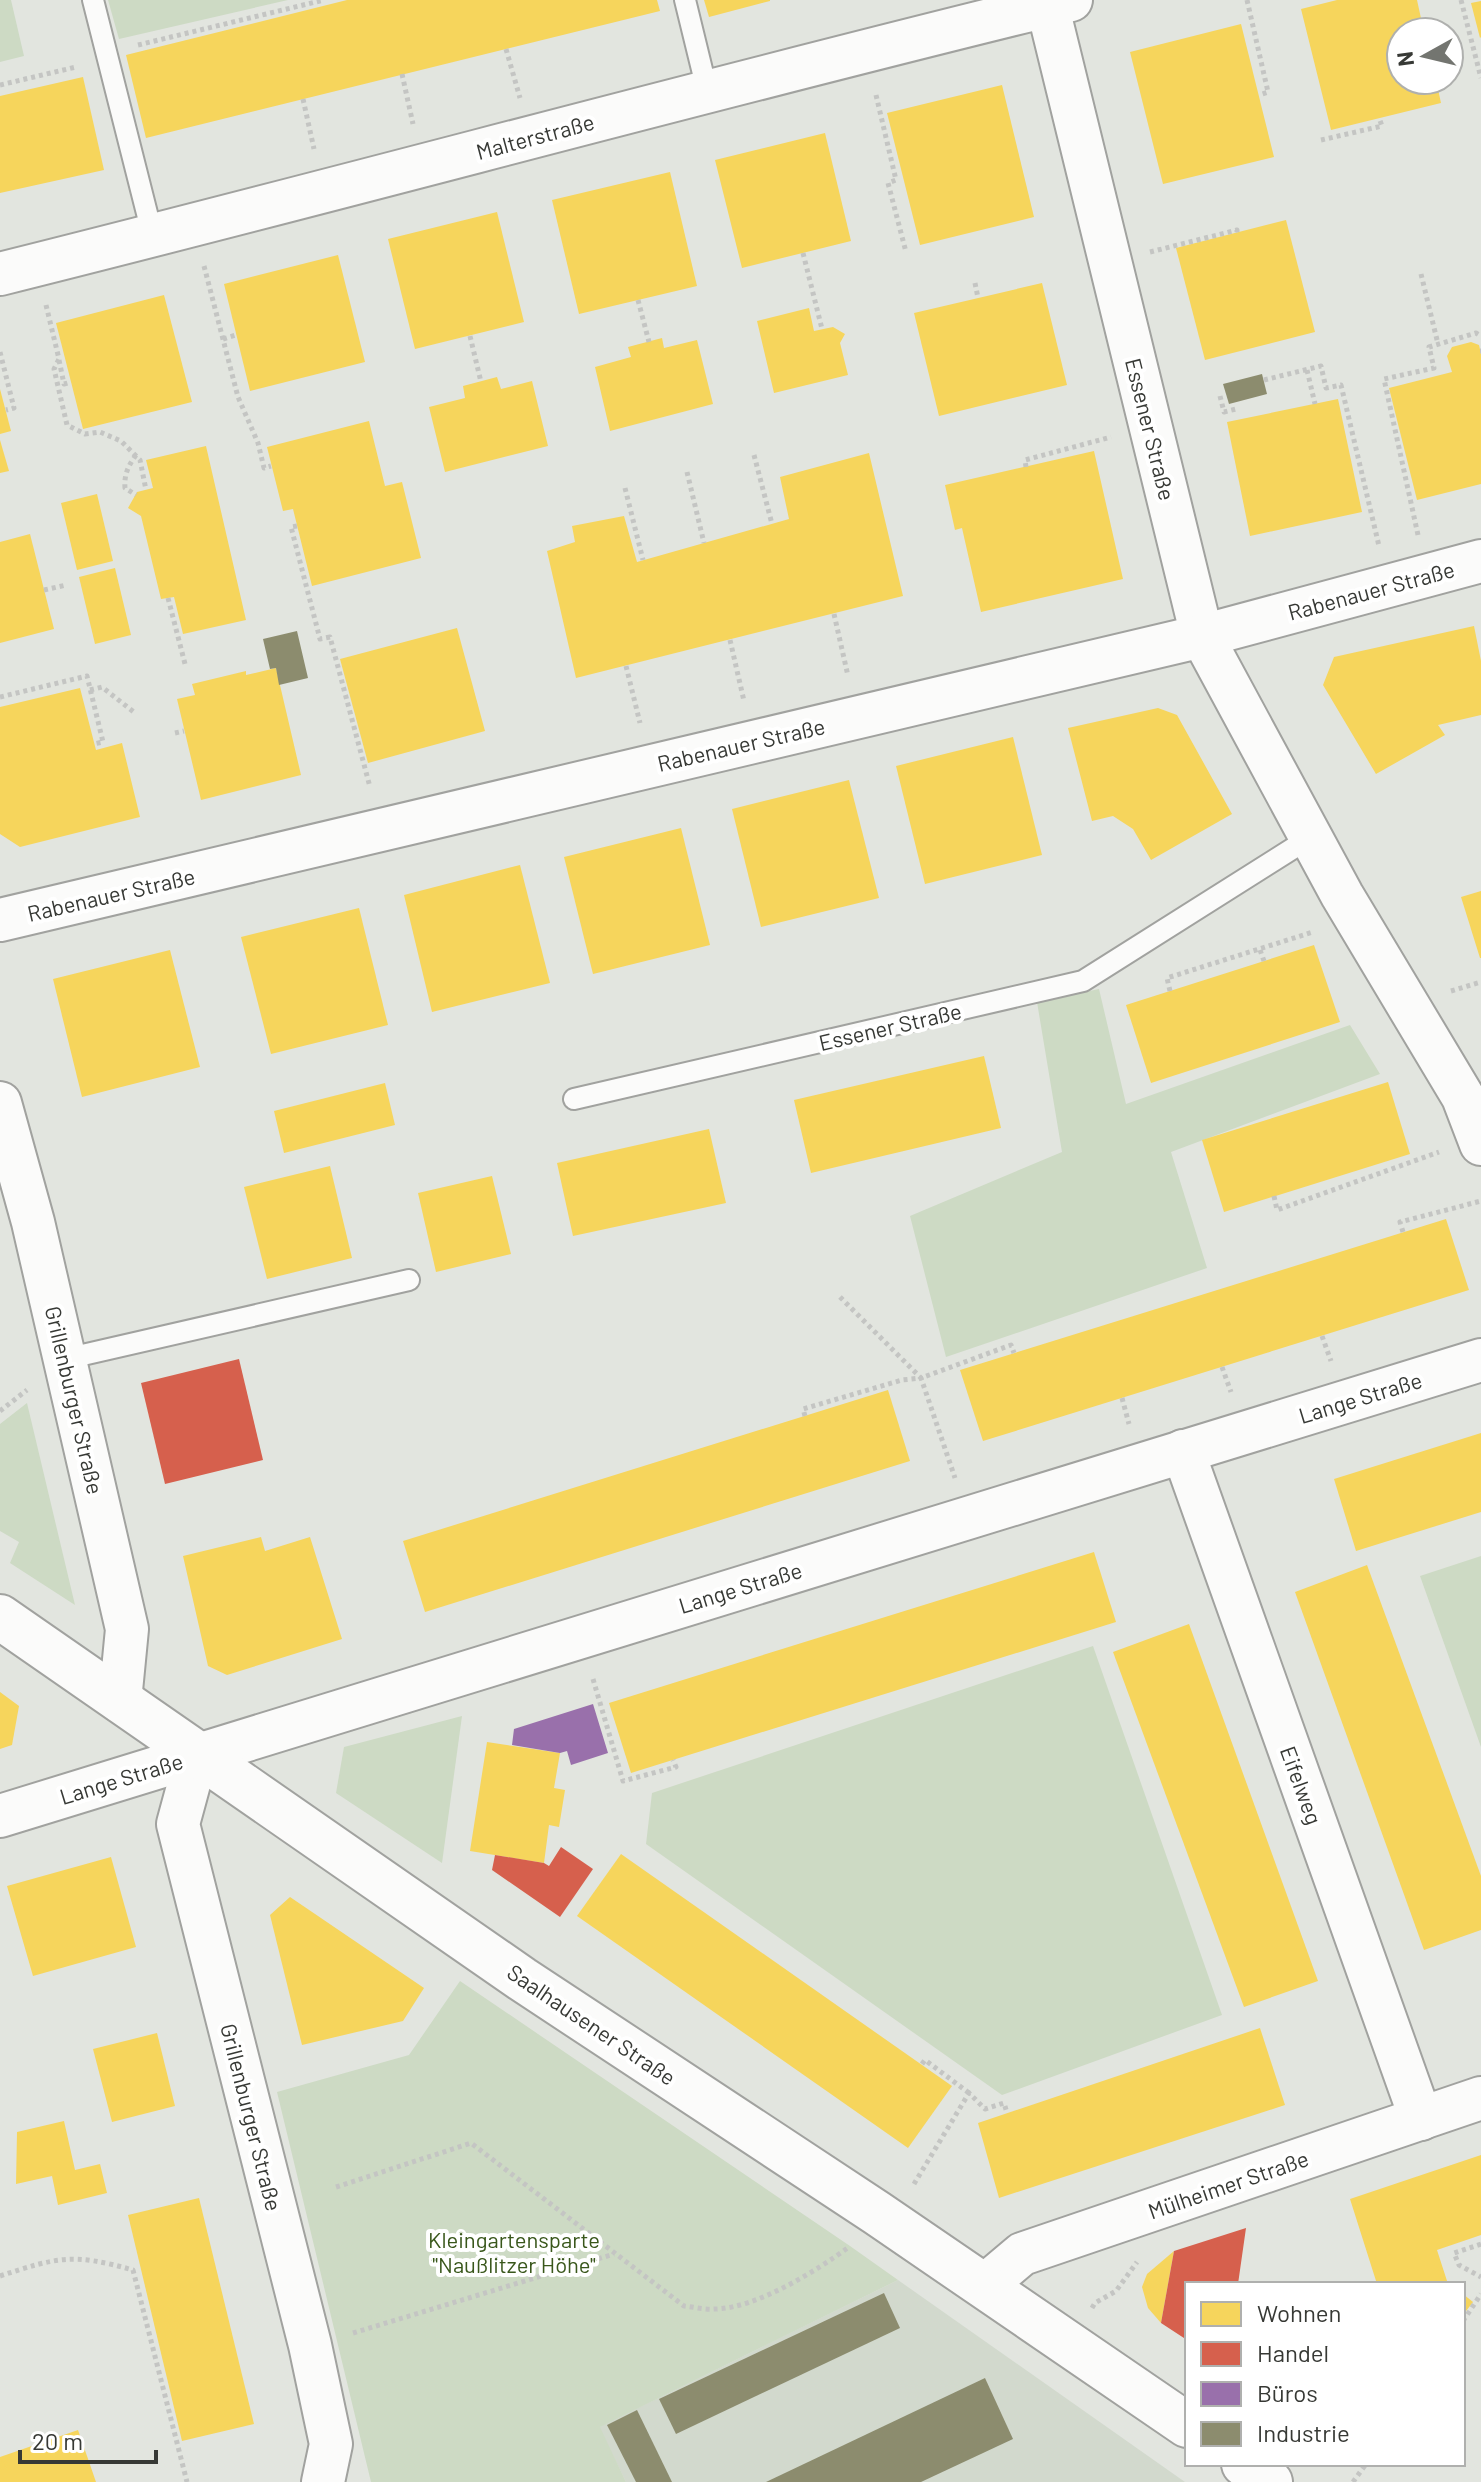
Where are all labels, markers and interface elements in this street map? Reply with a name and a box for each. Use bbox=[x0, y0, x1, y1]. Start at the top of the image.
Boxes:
north arrow bbox=[1385, 16, 1465, 96]
text: N bbox=[1390, 50, 1418, 68]
street label: Malterstraße bbox=[473, 108, 597, 164]
street label: Essener Straße bbox=[1121, 355, 1181, 503]
street label: Rabenauer Straße bbox=[1285, 555, 1457, 625]
street label: Rabenauer Straße bbox=[655, 712, 827, 776]
street label: Rabenauer Straße bbox=[25, 862, 197, 926]
street label: Essener Straße bbox=[816, 997, 964, 1055]
street label: Grillenburger Straße bbox=[41, 1303, 109, 1497]
street label: Lange Straße bbox=[1295, 1366, 1425, 1428]
street label: Lange Straße bbox=[675, 1556, 805, 1618]
street label: Eifelweg bbox=[1276, 1742, 1328, 1828]
street label: Lange Straße bbox=[56, 1747, 186, 1809]
street label: Saalhausener Straße bbox=[503, 1958, 681, 2090]
street label: Grillenburger Straße bbox=[216, 2021, 288, 2213]
street label: Mülheimer Straße bbox=[1144, 2144, 1312, 2224]
park label: Kleingartensparte "Naußlitzer Höhe" bbox=[428, 2226, 600, 2277]
legend bbox=[1185, 2282, 1465, 2466]
text: Wohnen bbox=[1257, 2298, 1341, 2327]
text: Handel bbox=[1257, 2338, 1329, 2367]
text: Büros bbox=[1257, 2378, 1318, 2407]
scale bar bbox=[20, 2414, 156, 2464]
text: Industrie bbox=[1257, 2418, 1350, 2447]
text: 20 m bbox=[32, 2426, 83, 2455]

